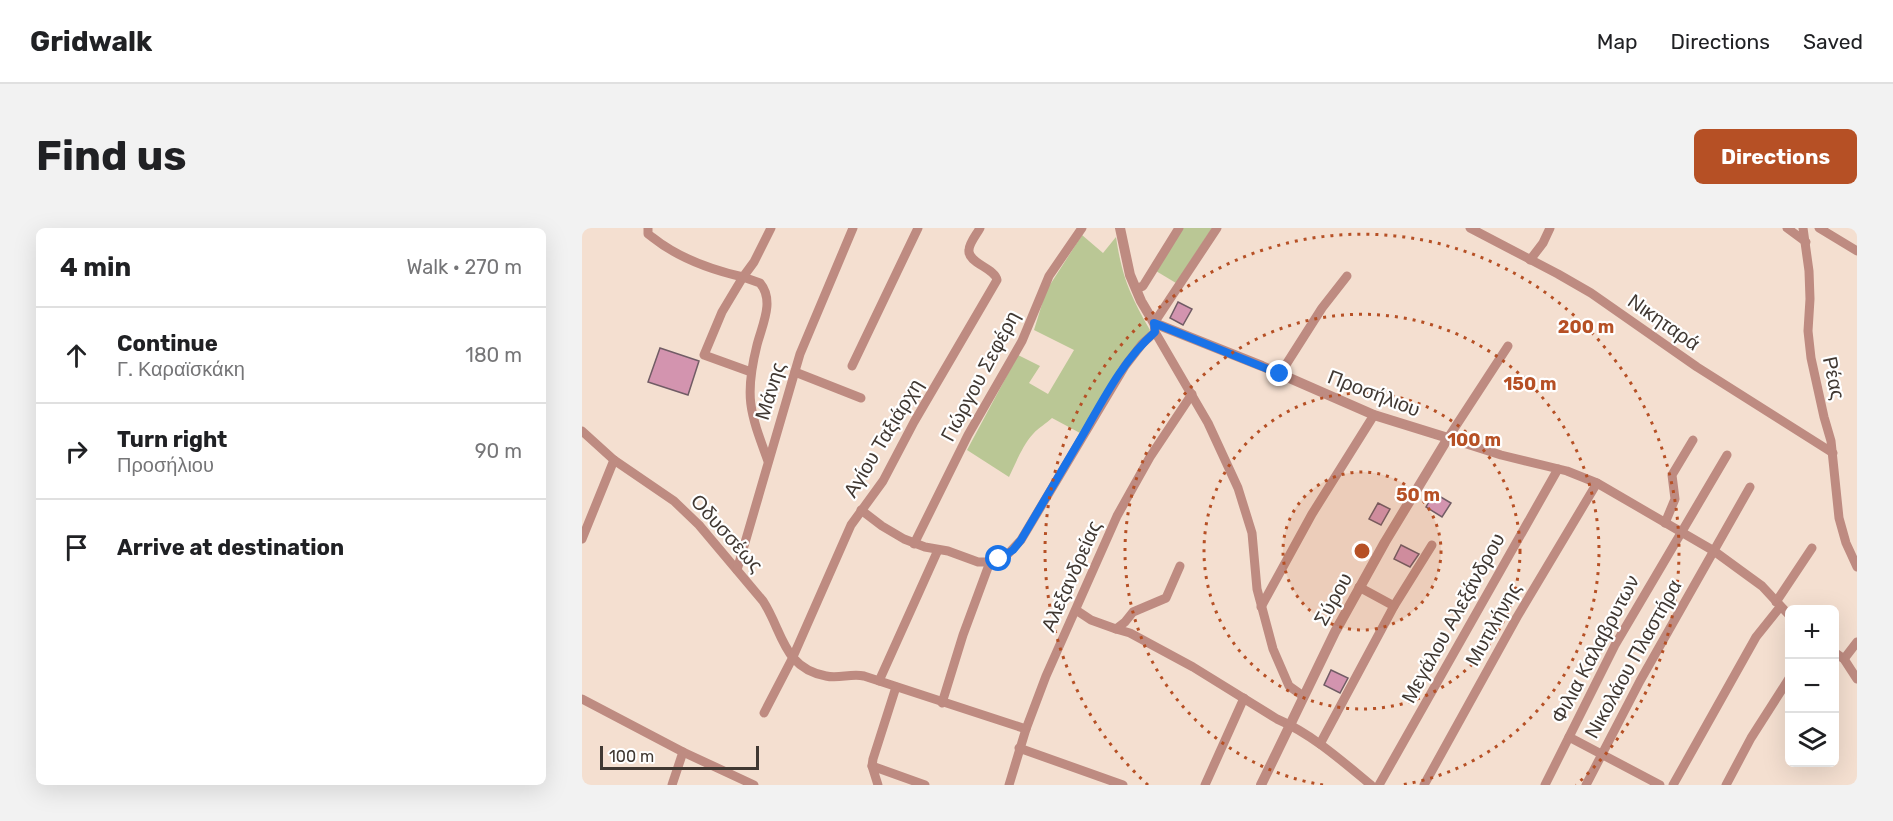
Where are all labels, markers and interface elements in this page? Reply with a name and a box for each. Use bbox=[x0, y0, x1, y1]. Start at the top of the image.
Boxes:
text: Gridwalk bbox=[30, 25, 152, 58]
text: Map bbox=[1597, 29, 1638, 54]
text: Directions bbox=[1671, 29, 1770, 54]
text: Saved bbox=[1803, 29, 1863, 54]
button: Directions bbox=[1694, 129, 1857, 184]
text: Find us bbox=[36, 131, 187, 181]
text: 4 min bbox=[60, 252, 131, 283]
text: Walk · 270 m bbox=[407, 255, 522, 279]
street label: Νικηταρά bbox=[1623, 289, 1705, 355]
street label: Γιώργου Σεφέρη bbox=[936, 307, 1024, 445]
text: 200 m bbox=[1558, 316, 1614, 338]
text: Continue bbox=[117, 330, 218, 357]
icon: ahead bbox=[60, 339, 93, 372]
text: 180 m bbox=[465, 343, 522, 367]
street label: Ρέας bbox=[1818, 354, 1850, 402]
text: Γ. Καραϊσκάκη bbox=[117, 357, 245, 381]
street label: Μάνης bbox=[750, 359, 790, 423]
route end bbox=[1266, 360, 1292, 386]
street label: Προσήλιου bbox=[1324, 364, 1424, 422]
text: 150 m bbox=[1503, 373, 1557, 395]
street label: Αγίου Ταξιάρχη bbox=[838, 374, 928, 502]
text: Turn right bbox=[117, 426, 227, 453]
text: 100 m bbox=[1447, 429, 1501, 451]
icon: right bbox=[60, 435, 93, 468]
text: 90 m bbox=[475, 439, 522, 463]
text: Προσήλιου bbox=[117, 453, 214, 477]
text: 50 m bbox=[1396, 484, 1440, 506]
street label: Οδυσσέως bbox=[686, 489, 768, 577]
street label: Αλεξανδρείας bbox=[1036, 516, 1106, 635]
street label: Μεγάλου Αλεξάνδρου bbox=[1396, 529, 1510, 707]
icon: arrive bbox=[60, 531, 93, 564]
text: Arrive at destination bbox=[117, 534, 344, 561]
centre of rings bbox=[1352, 541, 1372, 561]
route start bbox=[985, 545, 1011, 571]
street label: Σύρου bbox=[1309, 568, 1357, 630]
street label: Φιλια Καλαβρυτων bbox=[1546, 571, 1644, 727]
street label: Νικολάου Πλαστήρα bbox=[1579, 576, 1687, 742]
street label: Μυτιλήνης bbox=[1460, 578, 1526, 670]
map controls bbox=[1785, 605, 1839, 767]
button: + bbox=[1785, 605, 1839, 659]
button: − bbox=[1785, 659, 1839, 713]
button: layers bbox=[1785, 713, 1839, 767]
scale bar bbox=[600, 743, 759, 770]
text: 100 m bbox=[609, 747, 654, 766]

